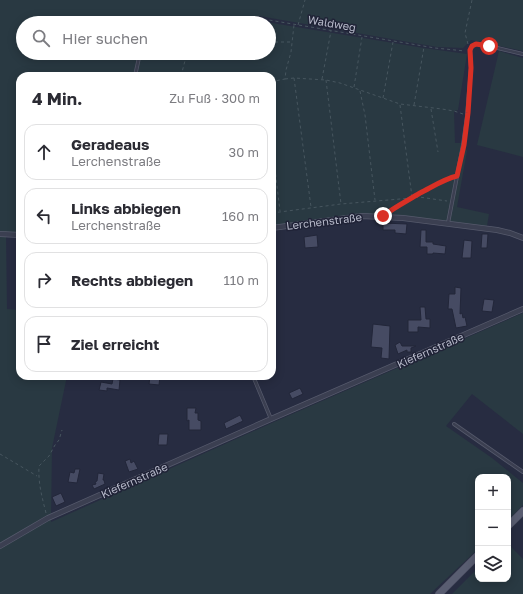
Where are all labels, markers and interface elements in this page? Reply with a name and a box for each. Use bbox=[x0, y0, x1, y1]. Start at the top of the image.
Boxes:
street label: Waldweg bbox=[307, 12, 357, 34]
search box bbox=[16, 16, 276, 60]
icon: search bbox=[30, 27, 52, 49]
text: Hier suchen bbox=[62, 29, 148, 47]
route start bbox=[480, 37, 498, 55]
text: 4 Min. bbox=[32, 88, 82, 109]
text: Zu Fuß · 300 m bbox=[169, 90, 260, 106]
text: Geradeaus bbox=[71, 135, 149, 153]
icon: ahead bbox=[33, 141, 55, 163]
text: 30 m bbox=[229, 144, 259, 160]
text: Lerchenstraße bbox=[71, 153, 161, 169]
text: Links abbiegen bbox=[71, 199, 181, 217]
icon: left bbox=[33, 205, 55, 227]
route end bbox=[374, 207, 392, 225]
text: 160 m bbox=[222, 208, 259, 224]
street label: Lerchenstraße bbox=[285, 210, 363, 232]
text: Lerchenstraße bbox=[71, 217, 161, 233]
icon: right bbox=[33, 269, 55, 291]
text: Rechts abbiegen bbox=[71, 271, 193, 289]
text: 110 m bbox=[224, 272, 259, 288]
street label: Kiefernstraße bbox=[395, 330, 465, 370]
icon: arrive bbox=[33, 333, 55, 355]
text: Ziel erreicht bbox=[71, 335, 159, 353]
street label: Kiefernstraße bbox=[99, 460, 169, 500]
map controls bbox=[475, 474, 511, 582]
button: + bbox=[475, 474, 511, 510]
button: − bbox=[475, 510, 511, 546]
button: layers bbox=[475, 546, 511, 582]

